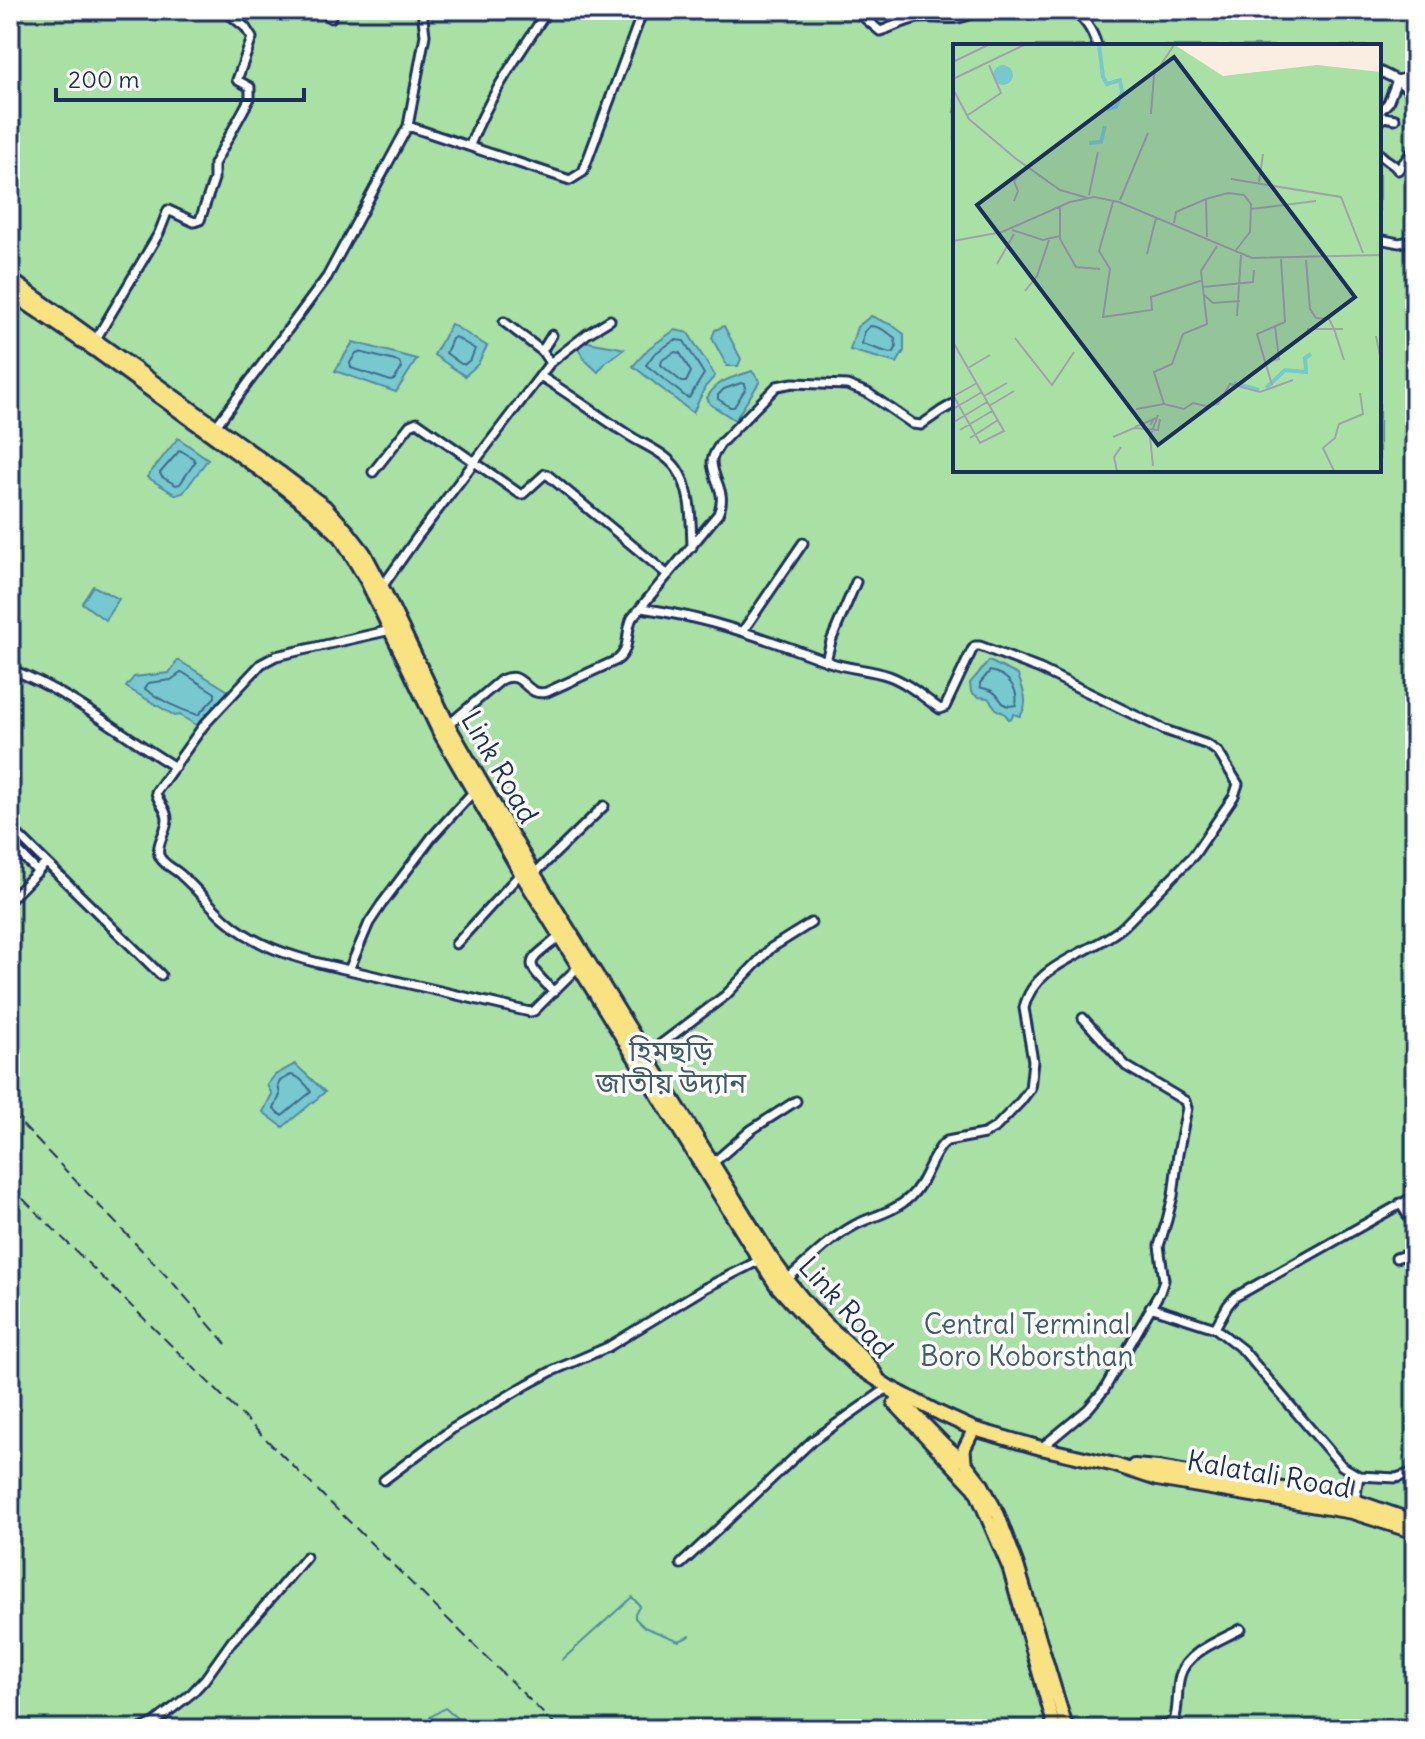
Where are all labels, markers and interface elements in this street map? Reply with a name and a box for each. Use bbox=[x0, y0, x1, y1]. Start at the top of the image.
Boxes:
inset map bbox=[953, 44, 1381, 472]
scale bar bbox=[56, 52, 304, 102]
text: 200 m bbox=[68, 64, 140, 94]
street label: Link Road bbox=[453, 704, 547, 830]
park label: হিমছড়ি জাতীয় উদ্যান bbox=[595, 1033, 747, 1101]
street label: Link Road bbox=[791, 1249, 901, 1365]
park label: Central Terminal Boro Koborsthan bbox=[920, 1306, 1134, 1374]
street label: Kalatali Road bbox=[1184, 1442, 1354, 1506]

